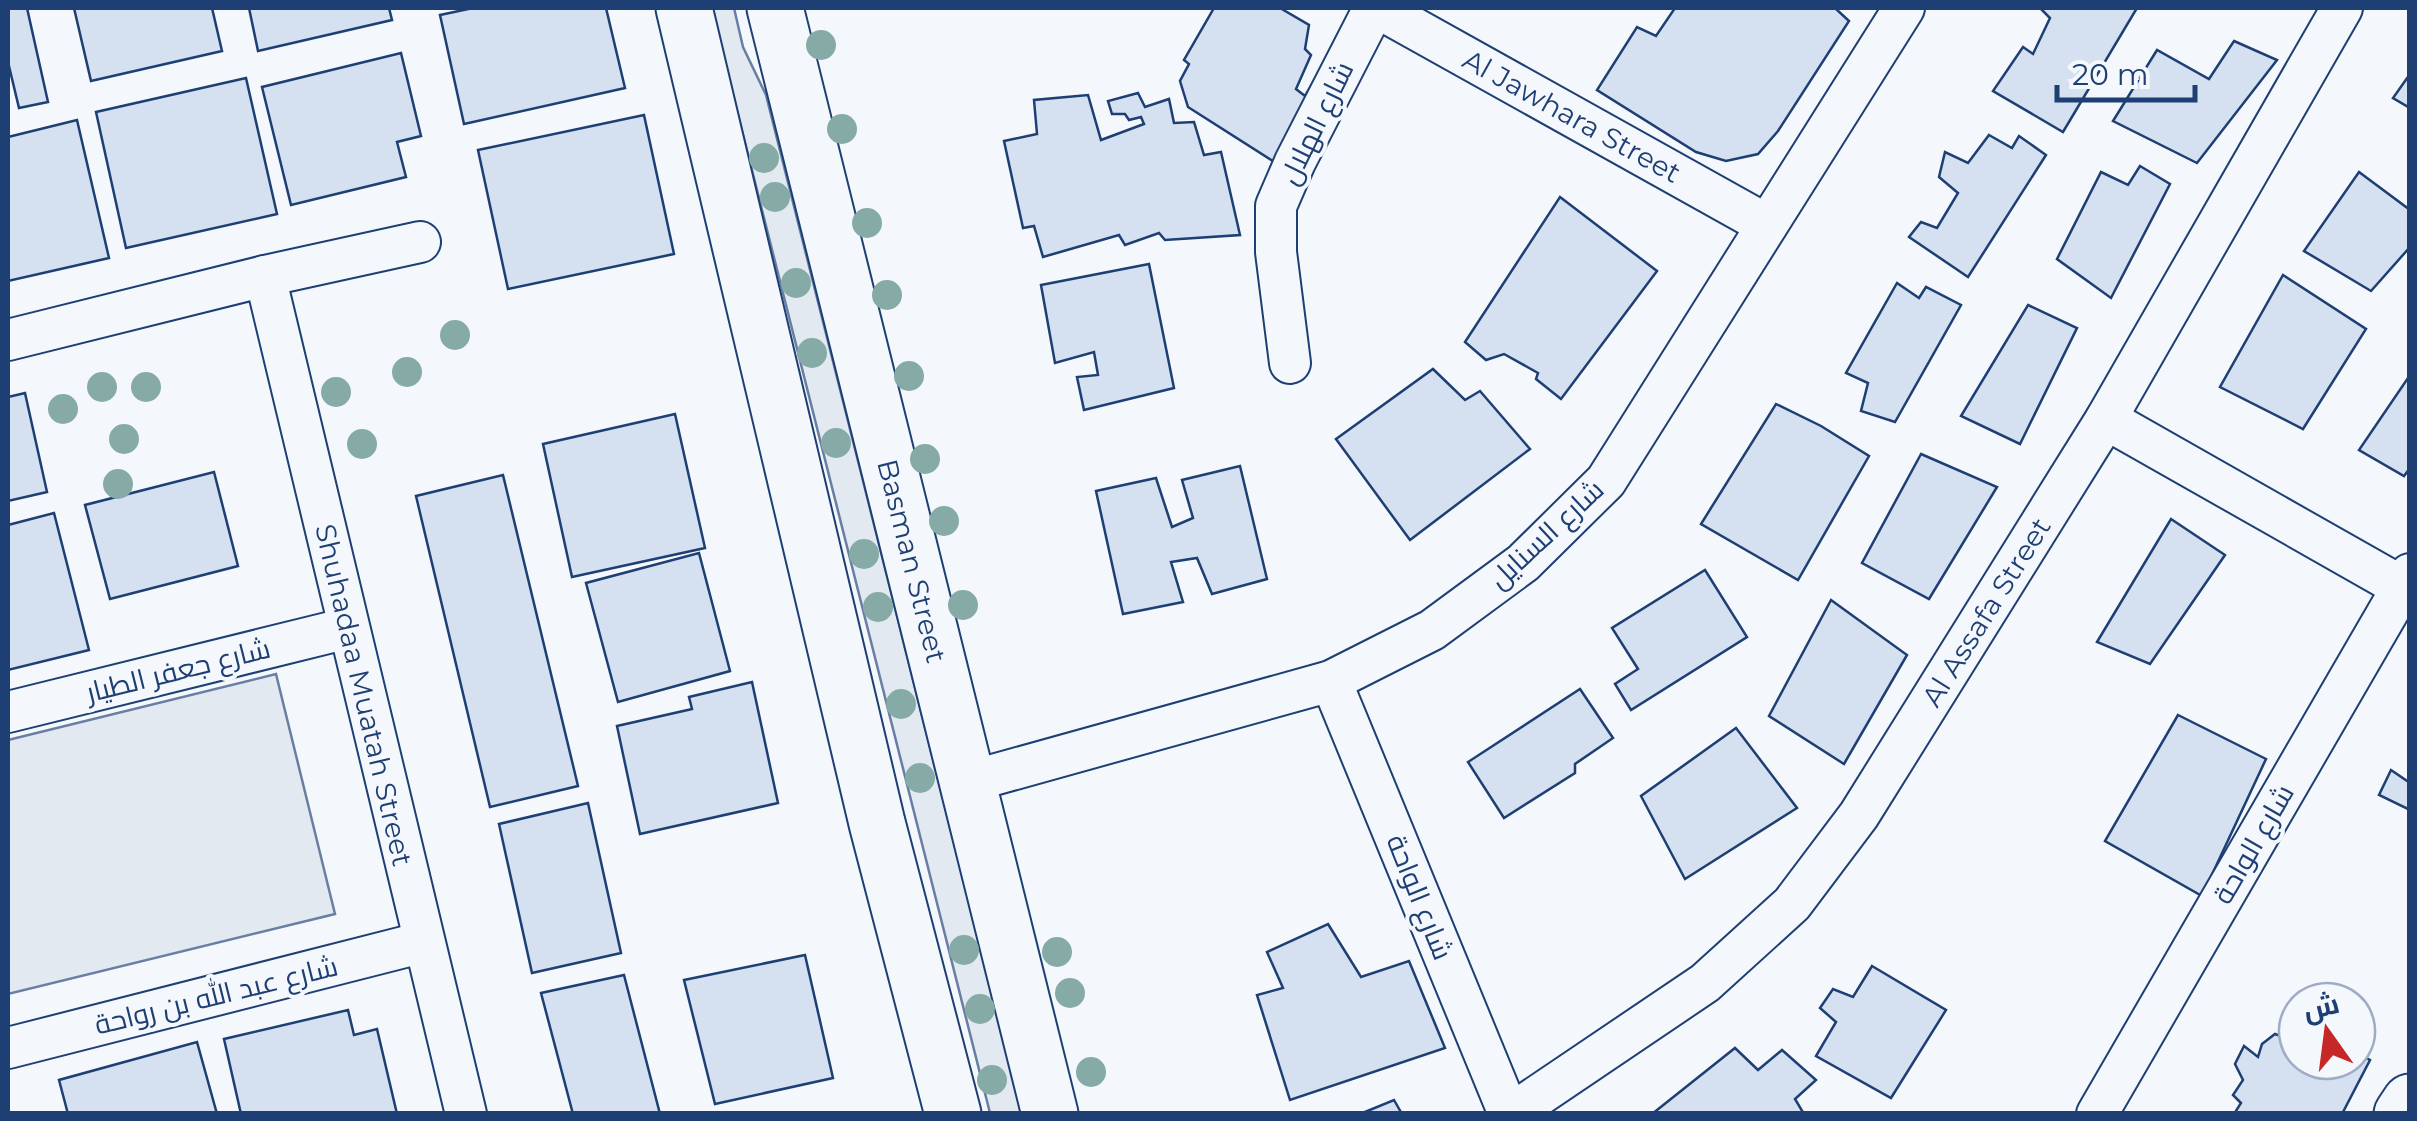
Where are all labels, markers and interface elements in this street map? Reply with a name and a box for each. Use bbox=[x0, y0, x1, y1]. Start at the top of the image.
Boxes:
scale bar bbox=[2057, 40, 2194, 102]
street label: Al Jawhara Street bbox=[1457, 42, 1687, 190]
street label: شارع الهلال bbox=[1272, 56, 1362, 191]
text: 20 m bbox=[2072, 56, 2149, 93]
street label: Basman Street bbox=[870, 456, 954, 666]
street label: شارع السنايل bbox=[1482, 472, 1612, 597]
street label: Al Assafa Street bbox=[1914, 511, 2058, 713]
street label: Shuhadaa Muatah Street bbox=[308, 521, 420, 869]
street label: شارع جعفر الطيار bbox=[80, 631, 274, 712]
street label: شارع الواحة bbox=[2205, 778, 2303, 911]
street label: شارع الواحة bbox=[1378, 829, 1461, 965]
street label: شارع عبد الله بن رواحة bbox=[91, 947, 342, 1044]
north arrow bbox=[2277, 981, 2377, 1081]
text: ش bbox=[2299, 986, 2342, 1028]

